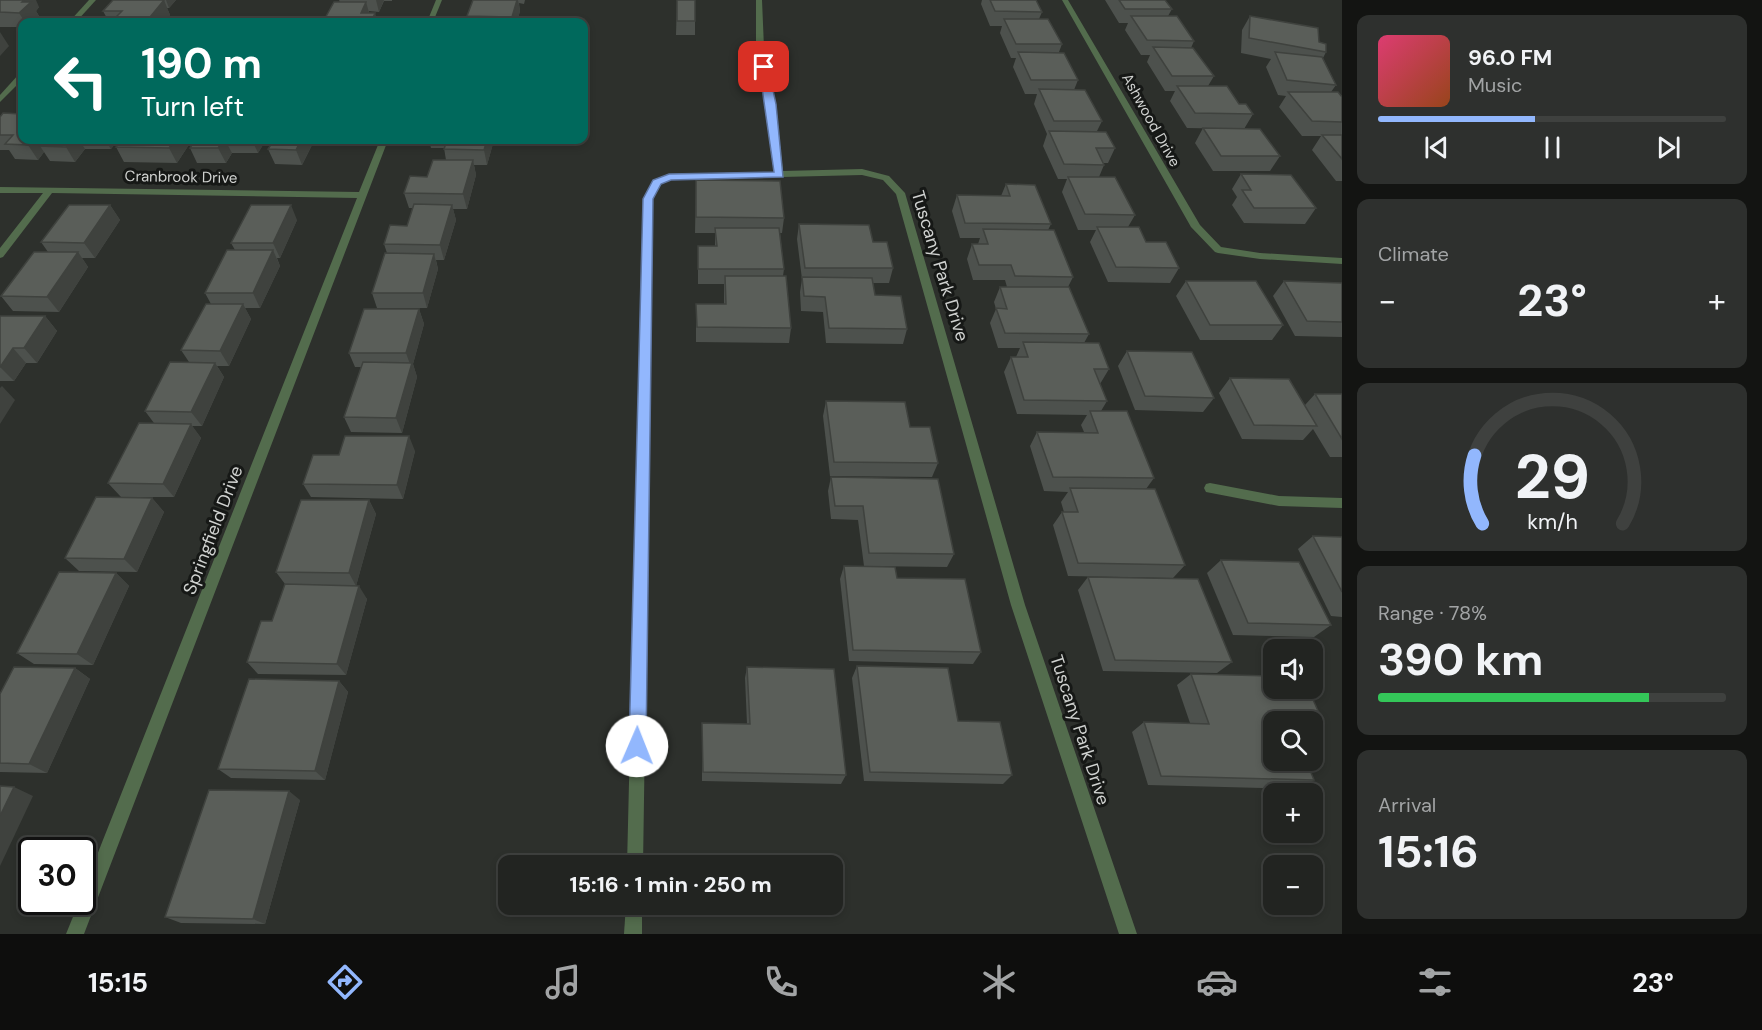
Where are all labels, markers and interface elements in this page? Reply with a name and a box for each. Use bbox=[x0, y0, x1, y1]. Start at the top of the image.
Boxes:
text: 190 m bbox=[141, 36, 262, 91]
pin bbox=[738, 41, 789, 92]
icon: left bbox=[42, 42, 120, 120]
text: 96.0 FM bbox=[1468, 43, 1552, 72]
icon: arrive bbox=[747, 50, 780, 83]
street label: Ashwood Drive bbox=[1117, 70, 1185, 170]
text: Music bbox=[1468, 72, 1523, 98]
text: Turn left bbox=[141, 89, 244, 124]
icon: previous bbox=[1420, 131, 1453, 164]
icon: pause bbox=[1536, 131, 1569, 164]
icon: next bbox=[1652, 131, 1685, 164]
street label: Cranbrook Drive bbox=[125, 166, 237, 188]
street label: Tuscany Park Drive bbox=[906, 188, 974, 344]
text: Climate bbox=[1378, 241, 1449, 267]
text: 23° bbox=[1517, 271, 1587, 330]
text: − bbox=[1378, 279, 1396, 322]
text: + bbox=[1708, 279, 1726, 322]
text: 29 bbox=[1514, 436, 1590, 517]
street label: Springfield Drive bbox=[177, 462, 249, 598]
text: km/h bbox=[1527, 508, 1577, 536]
text: Range · 78% bbox=[1378, 600, 1487, 626]
text: 390 km bbox=[1378, 630, 1543, 689]
map controls bbox=[1263, 639, 1323, 915]
button: sound bbox=[1263, 639, 1323, 699]
street label: Tuscany Park Drive bbox=[1044, 652, 1116, 808]
button: search bbox=[1263, 711, 1323, 771]
position arrow bbox=[605, 714, 669, 778]
button: + bbox=[1263, 783, 1323, 843]
text: Arrival bbox=[1378, 792, 1436, 818]
text: 15:16 bbox=[1378, 822, 1479, 881]
speed limit sign: 30 bbox=[18, 837, 96, 915]
button: − bbox=[1263, 855, 1323, 915]
text: 15:16 · 1 min · 250 m bbox=[569, 870, 772, 899]
icon: directions bbox=[324, 961, 366, 1003]
icon: music bbox=[542, 961, 584, 1003]
icon: phone bbox=[760, 961, 802, 1003]
icon: climate bbox=[978, 961, 1020, 1003]
icon: car bbox=[1196, 961, 1238, 1003]
icon: filters bbox=[1414, 961, 1456, 1003]
text: 15:15 bbox=[88, 965, 148, 1000]
text: 23° bbox=[1632, 965, 1674, 1000]

